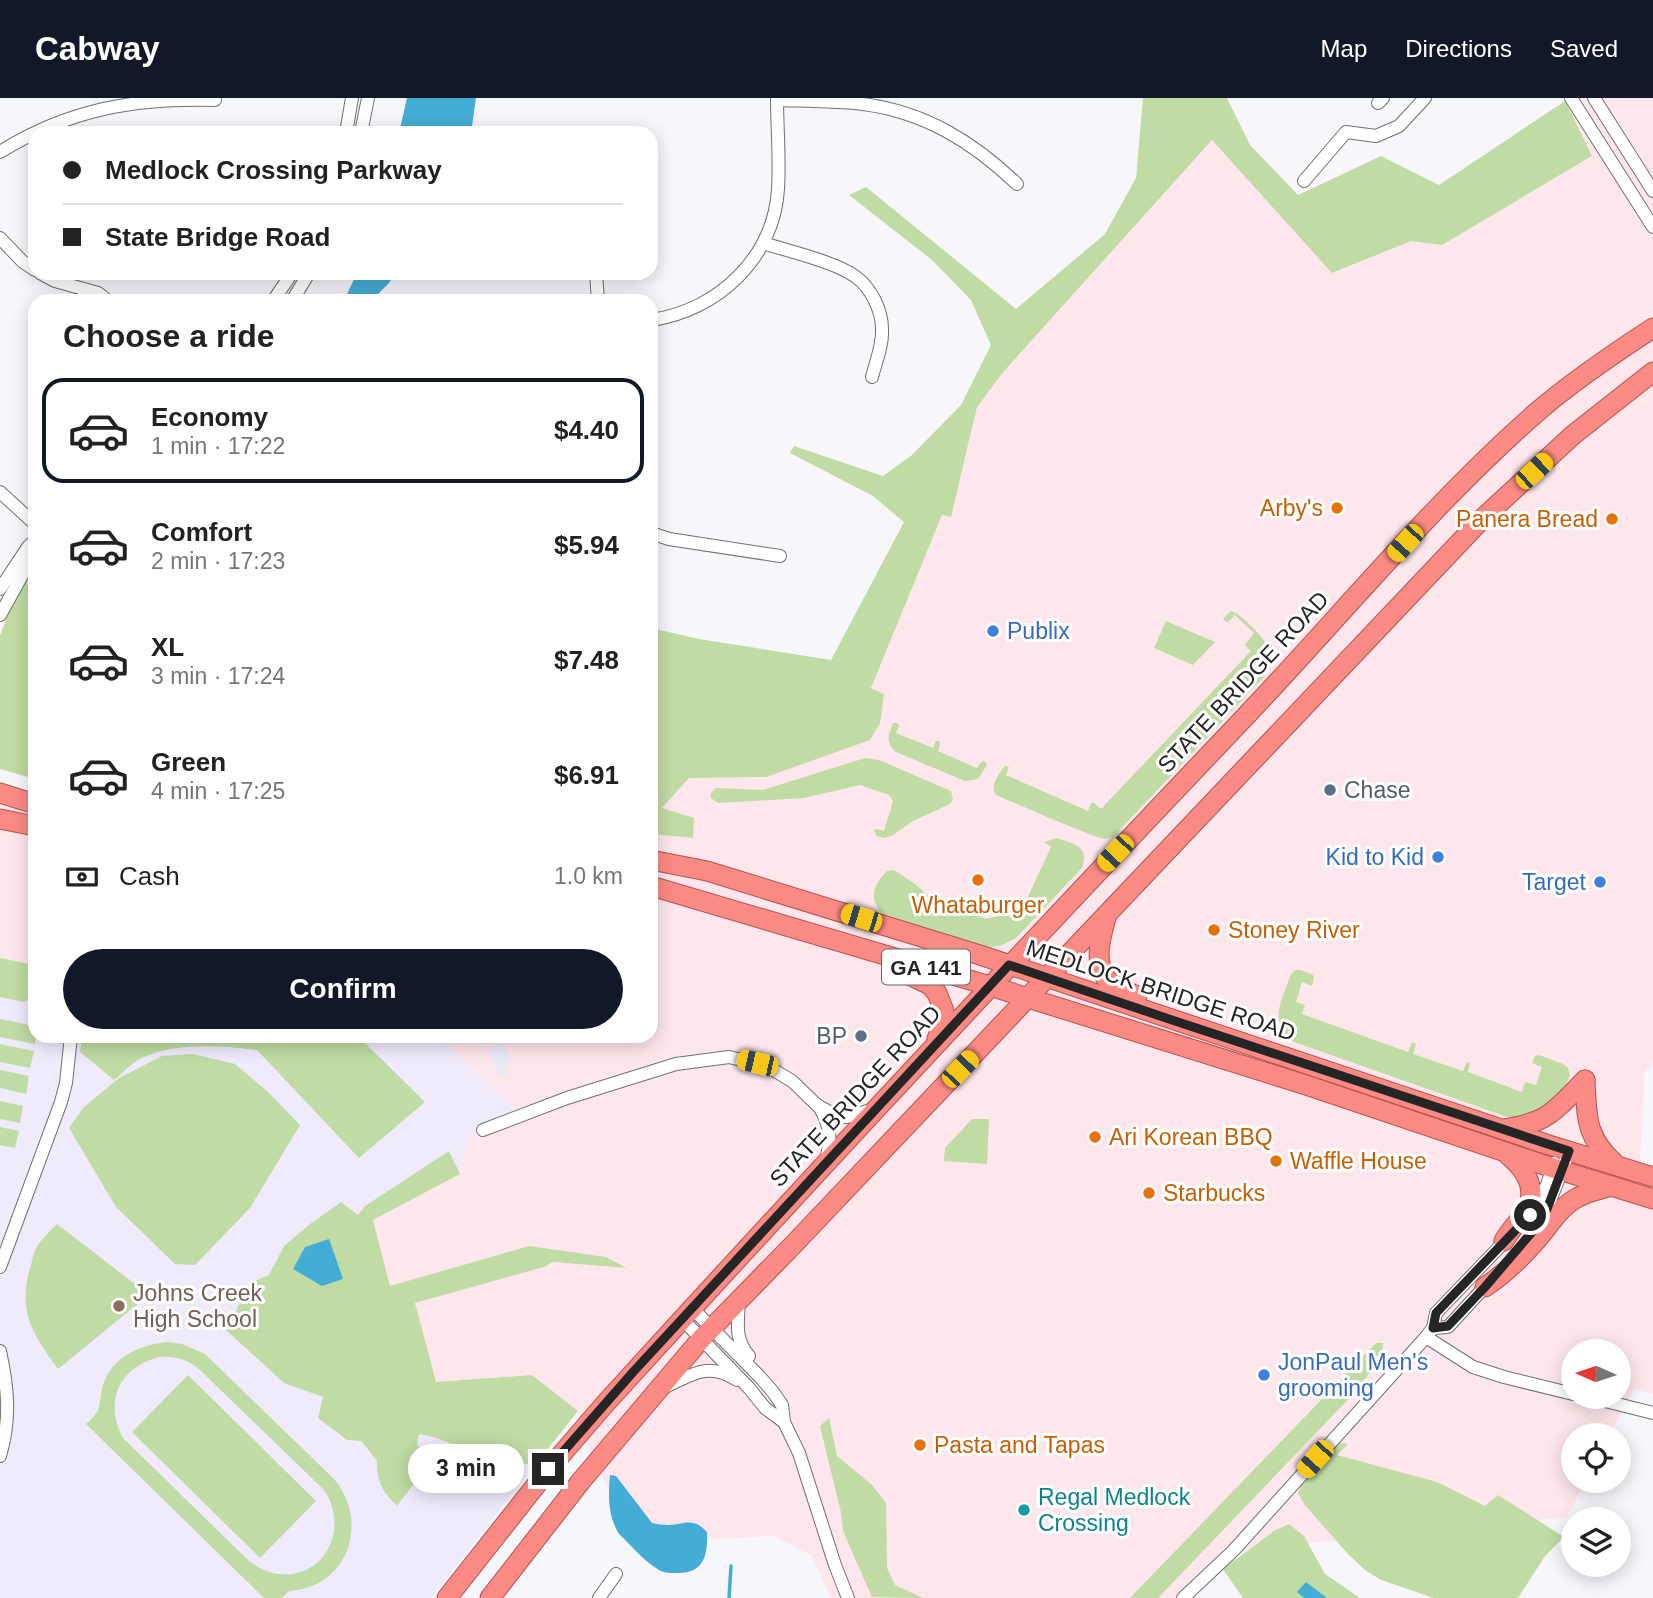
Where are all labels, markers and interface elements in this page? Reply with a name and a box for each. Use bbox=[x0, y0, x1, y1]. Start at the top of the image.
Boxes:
text: Cabway bbox=[35, 30, 160, 67]
text: Map bbox=[1321, 35, 1367, 62]
text: Directions bbox=[1405, 35, 1512, 62]
text: Saved bbox=[1550, 35, 1618, 62]
text: Medlock Crossing Parkway bbox=[105, 155, 442, 185]
text: State Bridge Road bbox=[105, 222, 330, 252]
text: Choose a ride bbox=[63, 318, 275, 354]
icon: car bbox=[67, 399, 130, 462]
text: Economy bbox=[151, 402, 268, 432]
text: $4.40 bbox=[554, 415, 619, 445]
text: 1 min · 17:22 bbox=[151, 433, 285, 459]
car bbox=[1512, 449, 1557, 493]
place label: Arby's bbox=[1260, 495, 1323, 521]
marker: Arby's bbox=[1329, 500, 1345, 516]
place label: Panera Bread bbox=[1456, 506, 1598, 532]
marker: Panera Bread bbox=[1604, 511, 1620, 527]
icon: car bbox=[67, 514, 130, 577]
text: Comfort bbox=[151, 517, 252, 547]
car bbox=[1384, 520, 1427, 566]
text: $5.94 bbox=[554, 530, 619, 560]
text: 2 min · 17:23 bbox=[151, 548, 285, 574]
street label: STATE BRIDGE ROAD bbox=[1152, 586, 1334, 778]
place label: Publix bbox=[1007, 618, 1070, 644]
marker: Publix bbox=[985, 623, 1001, 639]
icon: car bbox=[67, 629, 130, 692]
text: XL bbox=[151, 632, 184, 662]
text: $7.48 bbox=[554, 645, 619, 675]
text: 3 min · 17:24 bbox=[151, 663, 285, 689]
icon: car bbox=[67, 744, 130, 807]
text: Green bbox=[151, 747, 226, 777]
text: $6.91 bbox=[554, 760, 619, 790]
place label: Chase bbox=[1344, 777, 1410, 803]
text: 4 min · 17:25 bbox=[151, 778, 285, 804]
marker: Chase bbox=[1322, 782, 1338, 798]
car bbox=[1093, 830, 1138, 876]
place label: Kid to Kid bbox=[1326, 844, 1424, 870]
marker: Kid to Kid bbox=[1430, 849, 1446, 865]
icon: cash bbox=[63, 858, 101, 896]
text: Cash bbox=[119, 861, 180, 891]
text: 1.0 km bbox=[554, 863, 623, 889]
place label: Target bbox=[1522, 869, 1587, 895]
marker: Whataburger bbox=[970, 872, 986, 888]
marker: Target bbox=[1592, 874, 1608, 890]
place label: Whataburger bbox=[912, 892, 1045, 918]
car bbox=[838, 902, 885, 934]
place label: Stoney River bbox=[1228, 917, 1360, 943]
marker: Stoney River bbox=[1206, 922, 1222, 938]
street label: MEDLOCK BRIDGE ROAD bbox=[1023, 934, 1299, 1046]
button: Confirm bbox=[63, 949, 623, 1029]
road number: GA 141 bbox=[882, 950, 970, 984]
street label: STATE BRIDGE ROAD bbox=[764, 1000, 946, 1192]
place label: BP bbox=[816, 1023, 847, 1049]
marker: BP bbox=[853, 1028, 869, 1044]
car bbox=[938, 1047, 983, 1091]
car bbox=[735, 1048, 780, 1078]
place label: Ari Korean BBQ bbox=[1109, 1124, 1273, 1150]
marker: Ari Korean BBQ bbox=[1087, 1129, 1103, 1145]
place label: Waffle House bbox=[1290, 1148, 1427, 1174]
marker: Waffle House bbox=[1268, 1153, 1284, 1169]
place label: Starbucks bbox=[1163, 1180, 1265, 1206]
marker: Starbucks bbox=[1141, 1185, 1157, 1201]
route start bbox=[1514, 1199, 1546, 1231]
place label: Johns Creek High School bbox=[133, 1280, 263, 1332]
marker: Johns Creek High School bbox=[111, 1298, 127, 1314]
north arrow bbox=[1561, 1339, 1631, 1409]
map controls bbox=[1561, 1339, 1631, 1577]
place label: JonPaul Men's grooming bbox=[1278, 1349, 1428, 1401]
marker: JonPaul Men's grooming bbox=[1256, 1367, 1272, 1383]
button: locate bbox=[1561, 1423, 1631, 1493]
place label: Pasta and Tapas bbox=[934, 1432, 1105, 1458]
car bbox=[1294, 1436, 1337, 1482]
marker: Pasta and Tapas bbox=[912, 1437, 928, 1453]
callout: 3 min bbox=[408, 1444, 524, 1494]
route end bbox=[532, 1453, 564, 1485]
text: 3 min bbox=[436, 1455, 496, 1481]
place label: Regal Medlock Crossing bbox=[1038, 1484, 1191, 1536]
marker: Regal Medlock Crossing bbox=[1016, 1502, 1032, 1518]
button: layers bbox=[1561, 1507, 1631, 1577]

